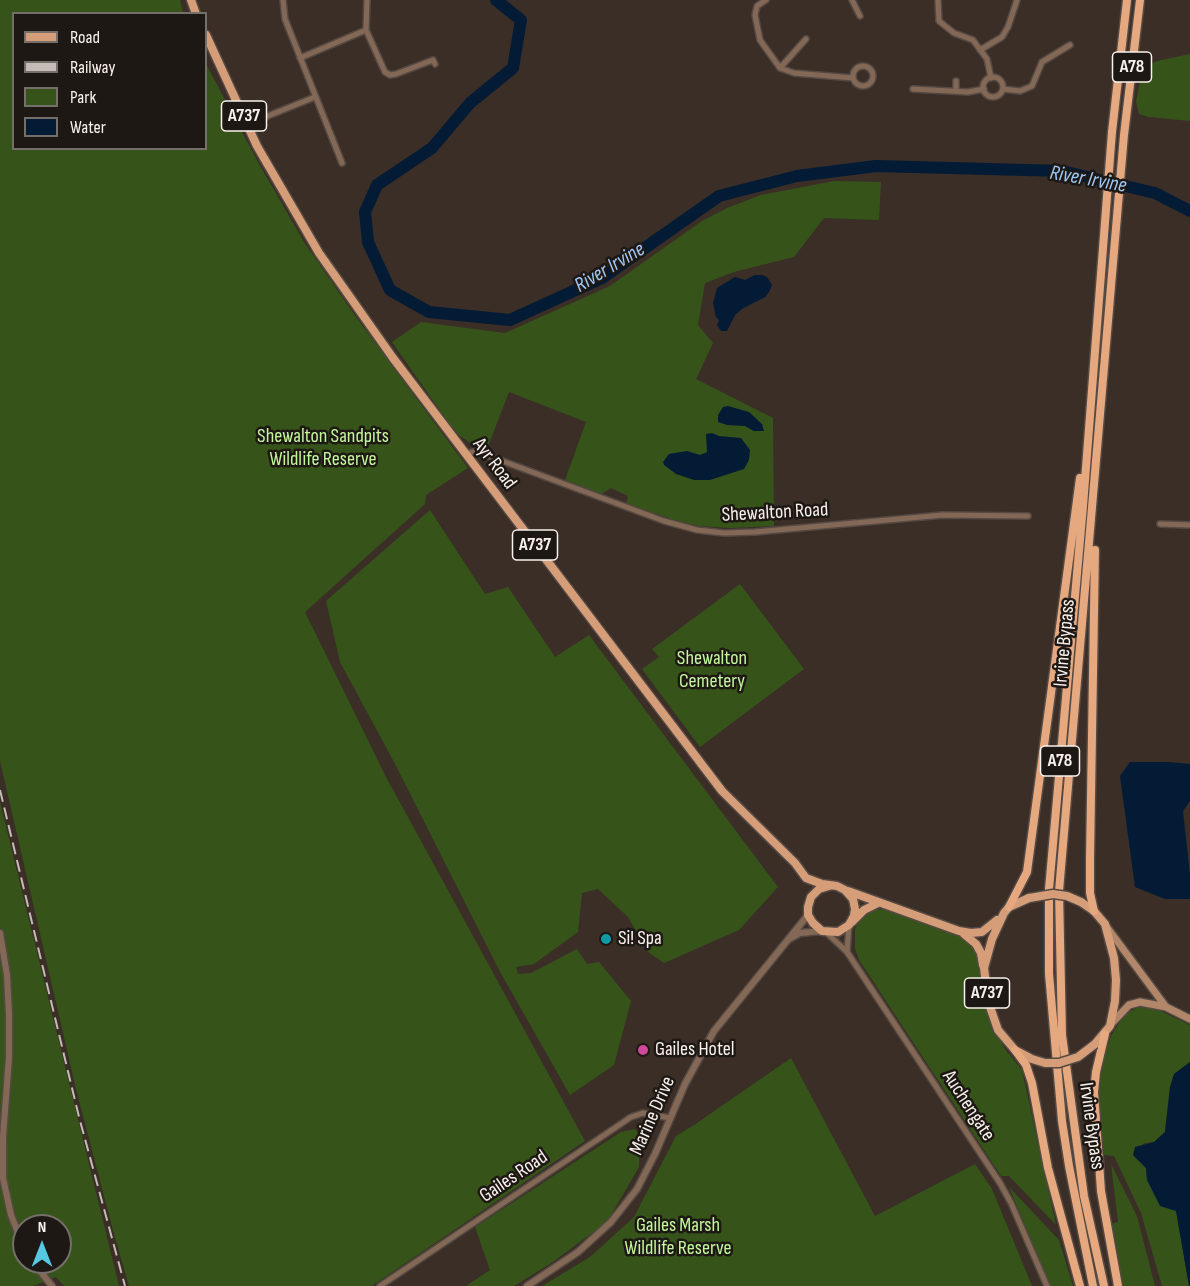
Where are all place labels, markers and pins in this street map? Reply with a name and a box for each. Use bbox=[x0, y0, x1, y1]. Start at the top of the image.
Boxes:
place label: Si! Spa bbox=[618, 927, 662, 951]
marker: Si! Spa bbox=[599, 932, 613, 946]
place label: Gailes Hotel bbox=[655, 1038, 735, 1062]
marker: Gailes Hotel bbox=[636, 1043, 650, 1057]

